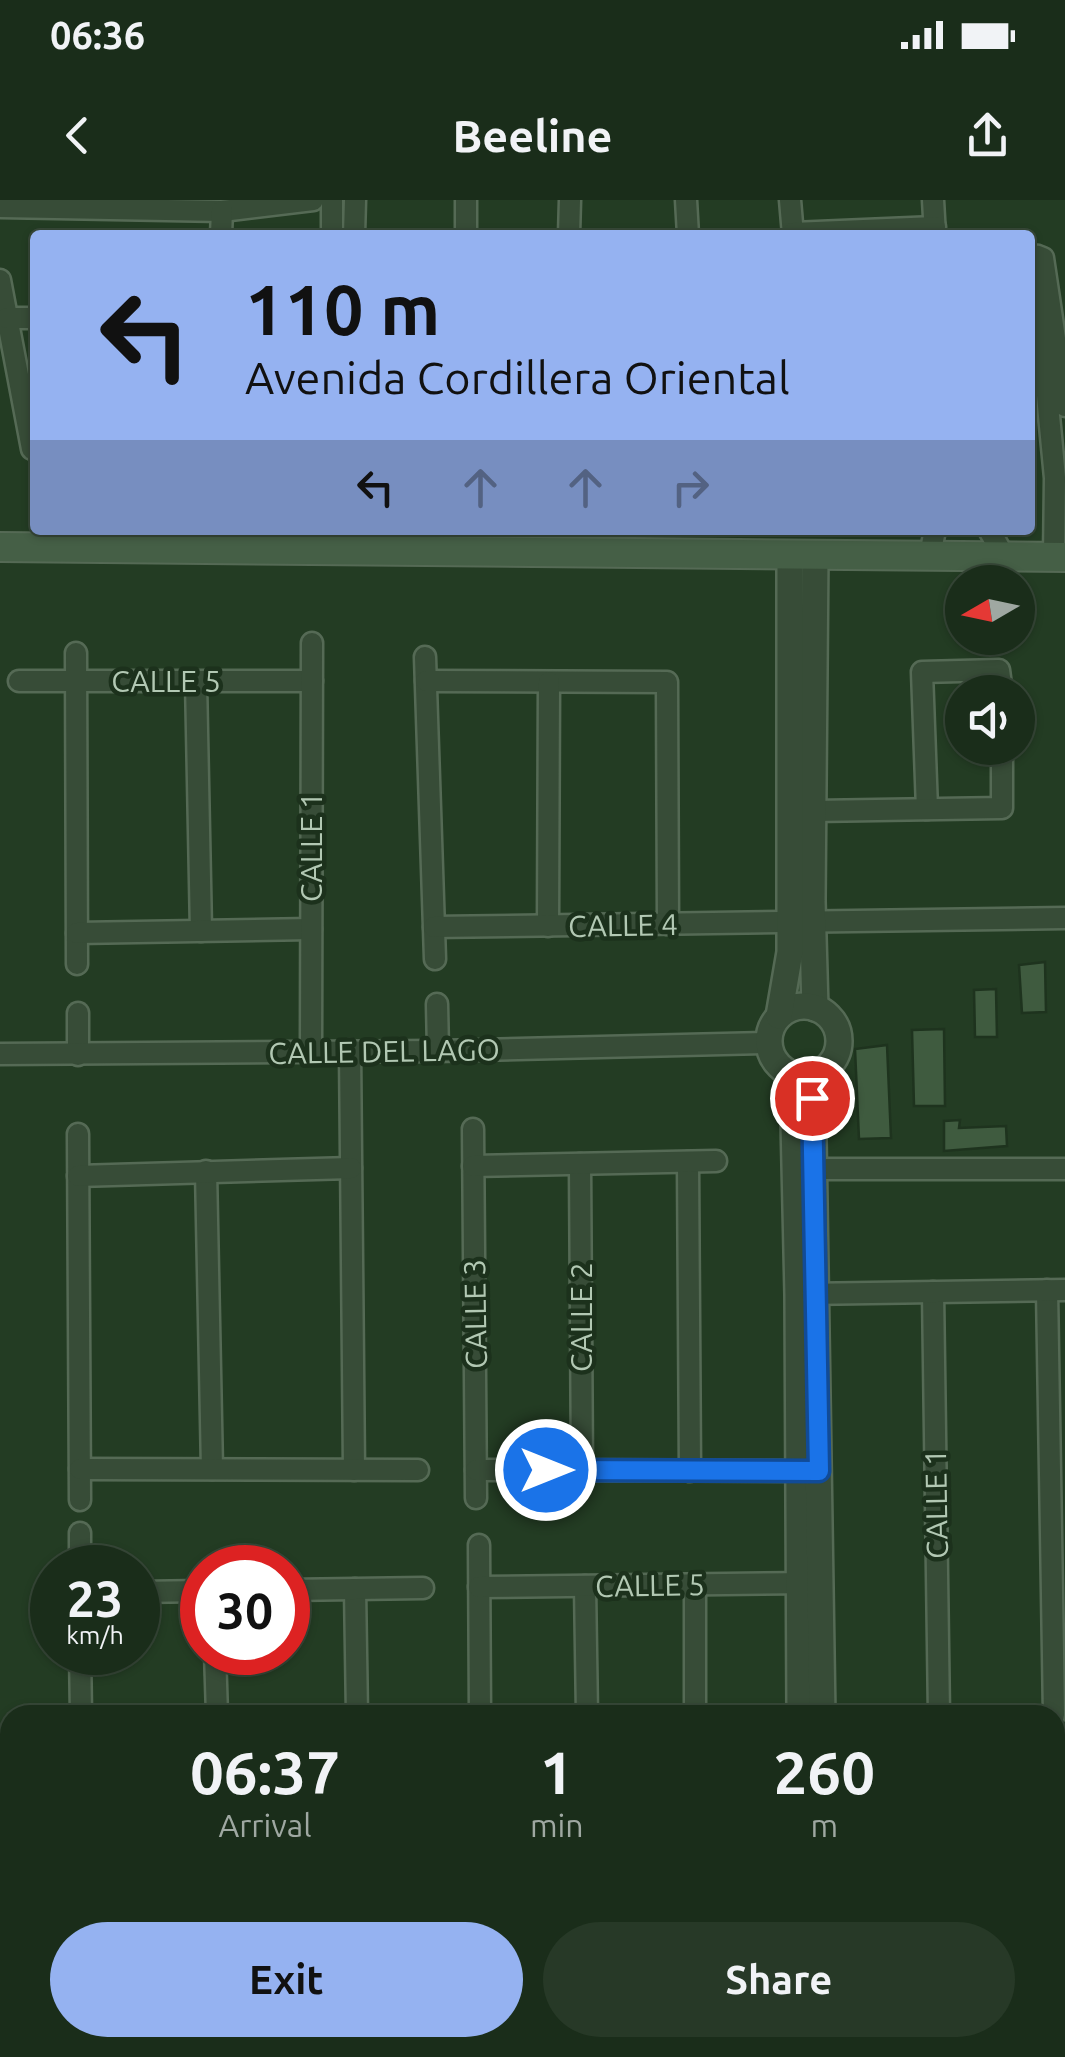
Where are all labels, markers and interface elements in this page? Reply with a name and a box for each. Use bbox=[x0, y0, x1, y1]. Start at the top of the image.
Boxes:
text: 06:36 bbox=[50, 14, 145, 56]
icon: back bbox=[50, 108, 105, 163]
icon: share bbox=[960, 108, 1015, 163]
text: Beeline bbox=[452, 110, 613, 161]
icon: left bbox=[80, 270, 210, 400]
text: 110 m bbox=[245, 270, 440, 348]
text: Avenida Cordillera Oriental bbox=[245, 352, 790, 403]
icon: left bbox=[348, 460, 403, 515]
icon: ahead bbox=[453, 460, 508, 515]
icon: ahead bbox=[558, 460, 613, 515]
icon: right bbox=[663, 460, 718, 515]
north arrow bbox=[945, 565, 1035, 655]
map controls bbox=[945, 565, 1035, 765]
street label: CALLE 5 bbox=[111, 664, 221, 698]
button: sound bbox=[945, 675, 1035, 765]
street label: CALLE 1 bbox=[294, 792, 328, 902]
street label: CALLE 4 bbox=[568, 907, 678, 943]
street label: CALLE DEL LAGO bbox=[268, 1032, 500, 1070]
pin bbox=[770, 1056, 855, 1141]
icon: arrive bbox=[785, 1071, 840, 1126]
street label: CALLE 3 bbox=[457, 1259, 493, 1369]
street label: CALLE 2 bbox=[564, 1262, 598, 1372]
position arrow bbox=[494, 1418, 598, 1522]
street label: CALLE 1 bbox=[918, 1449, 954, 1559]
speed limit sign: 30 bbox=[180, 1545, 310, 1675]
street label: CALLE 5 bbox=[595, 1567, 705, 1603]
text: 23 bbox=[67, 1570, 123, 1626]
text: km/h bbox=[66, 1621, 124, 1649]
text: 06:37 bbox=[190, 1738, 340, 1805]
text: 1 bbox=[540, 1738, 574, 1805]
text: 260 bbox=[774, 1738, 875, 1805]
text: Arrival bbox=[218, 1807, 312, 1843]
text: min bbox=[530, 1807, 584, 1843]
text: m bbox=[810, 1807, 838, 1843]
button: Exit bbox=[50, 1922, 523, 2037]
button: Share bbox=[543, 1922, 1015, 2037]

